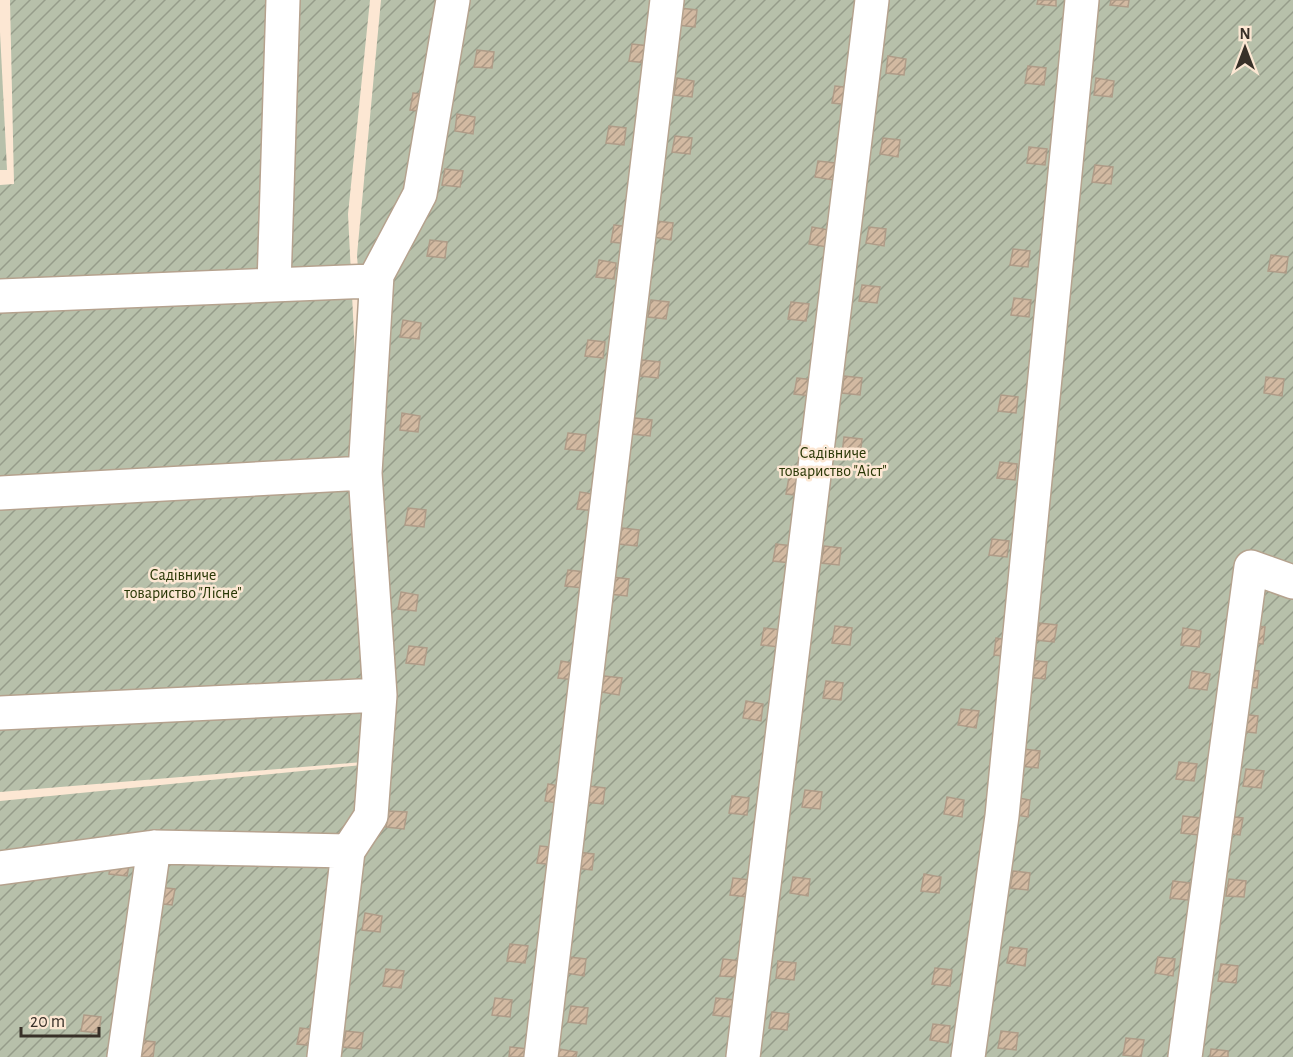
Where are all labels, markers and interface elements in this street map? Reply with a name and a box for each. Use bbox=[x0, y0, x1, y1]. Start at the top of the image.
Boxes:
north arrow bbox=[1215, 18, 1275, 78]
text: N bbox=[1239, 26, 1251, 42]
park label: Садівниче товариство "Аіст" bbox=[778, 445, 887, 479]
park label: Садівниче товариство "Лісне" bbox=[123, 567, 242, 601]
scale bar bbox=[21, 1000, 99, 1038]
text: 20 m bbox=[30, 1013, 65, 1031]

